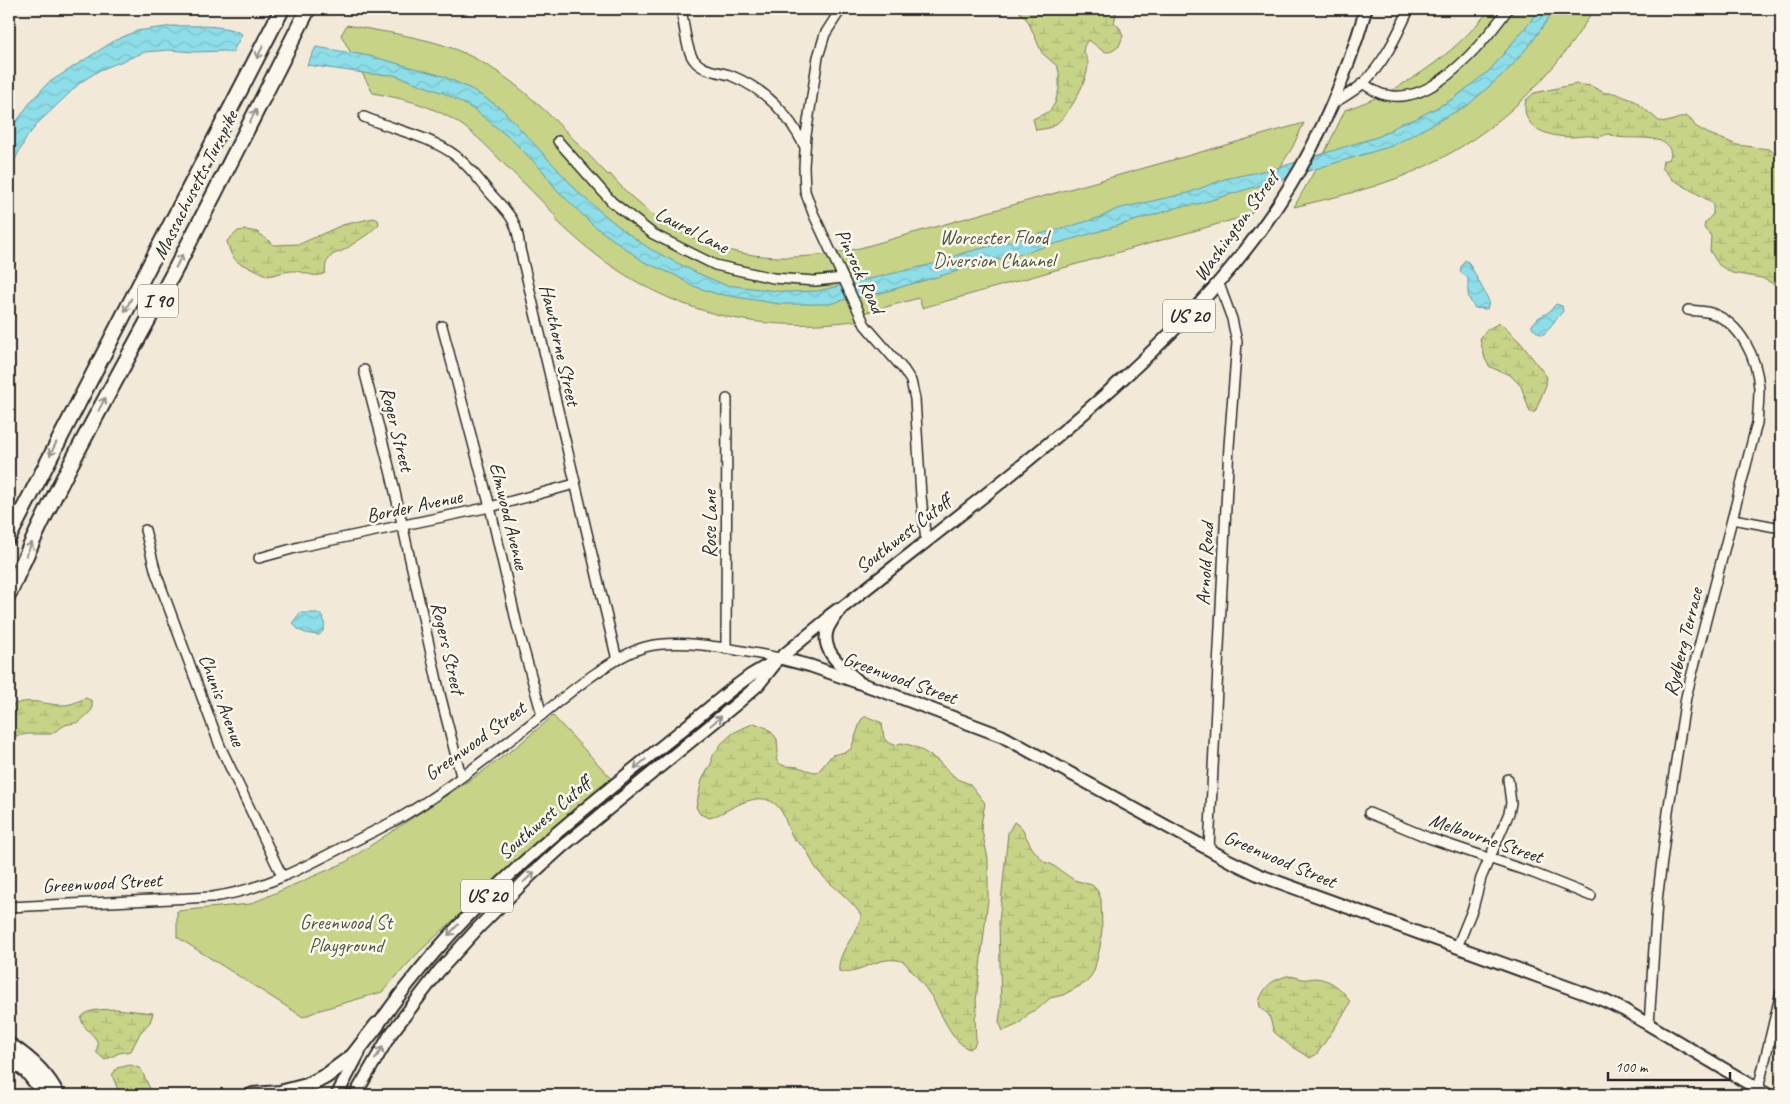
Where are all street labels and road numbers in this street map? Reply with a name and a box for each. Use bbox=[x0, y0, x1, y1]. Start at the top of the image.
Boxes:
street label: Massachusetts Turnpike bbox=[147, 105, 244, 264]
street label: Washington Street bbox=[1188, 163, 1286, 286]
street label: Laurel Lane bbox=[651, 201, 734, 260]
street label: Pinrock Road bbox=[830, 225, 892, 320]
street label: Hawthorne Street bbox=[534, 282, 587, 410]
road number: I 90 bbox=[138, 284, 178, 318]
road number: US 20 bbox=[1163, 300, 1215, 332]
street label: Roger Street bbox=[374, 384, 420, 476]
street label: Elmwood Avenue bbox=[484, 460, 535, 574]
street label: Border Avenue bbox=[364, 483, 466, 528]
street label: Southwest Cutoff bbox=[850, 486, 959, 579]
street label: Rose Lane bbox=[697, 489, 722, 558]
street label: Arnold Road bbox=[1190, 519, 1220, 606]
street label: Rydberg Terrace bbox=[1657, 584, 1709, 699]
street label: Rogers Street bbox=[425, 600, 471, 700]
street label: Greenwood Street bbox=[840, 646, 963, 711]
street label: Chunis Avenue bbox=[193, 650, 251, 751]
street label: Greenwood Street bbox=[419, 694, 533, 786]
street label: Southwest Cutoff bbox=[492, 768, 599, 865]
street label: Melbourne Street bbox=[1426, 807, 1548, 870]
street label: Greenwood Street bbox=[1220, 824, 1342, 895]
street label: Greenwood Street bbox=[42, 867, 165, 899]
road number: US 20 bbox=[461, 879, 513, 912]

